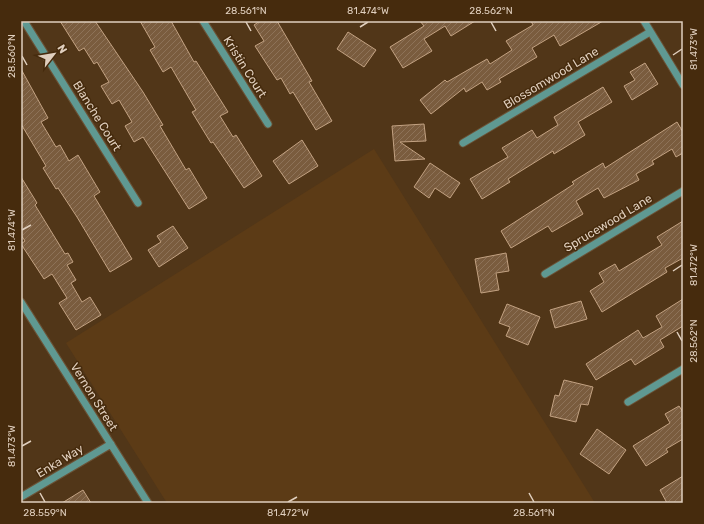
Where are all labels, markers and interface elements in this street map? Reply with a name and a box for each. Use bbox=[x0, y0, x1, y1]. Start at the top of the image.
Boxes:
text: 28.561°N bbox=[225, 5, 267, 17]
text: 81.474°W bbox=[347, 5, 389, 17]
text: 28.562°N bbox=[469, 5, 513, 17]
text: 81.473°W bbox=[688, 28, 700, 70]
text: 28.560°N bbox=[6, 34, 18, 78]
north arrow bbox=[34, 34, 74, 74]
street label: Kristin Court bbox=[221, 34, 270, 101]
text: N bbox=[55, 42, 70, 56]
street label: Blossomwood Lane bbox=[501, 44, 601, 112]
street label: Blanche Court bbox=[70, 78, 124, 154]
street label: Sprucewood Lane bbox=[561, 191, 655, 255]
text: 81.474°W bbox=[6, 209, 18, 251]
text: 81.472°W bbox=[688, 244, 700, 286]
text: 28.562°N bbox=[688, 319, 700, 363]
street label: Vernon Street bbox=[68, 360, 121, 434]
text: 81.473°W bbox=[6, 425, 18, 467]
street label: Enka Way bbox=[34, 441, 86, 481]
text: 28.559°N bbox=[23, 507, 67, 519]
text: 81.472°W bbox=[267, 507, 309, 519]
text: 28.561°N bbox=[513, 507, 555, 519]

